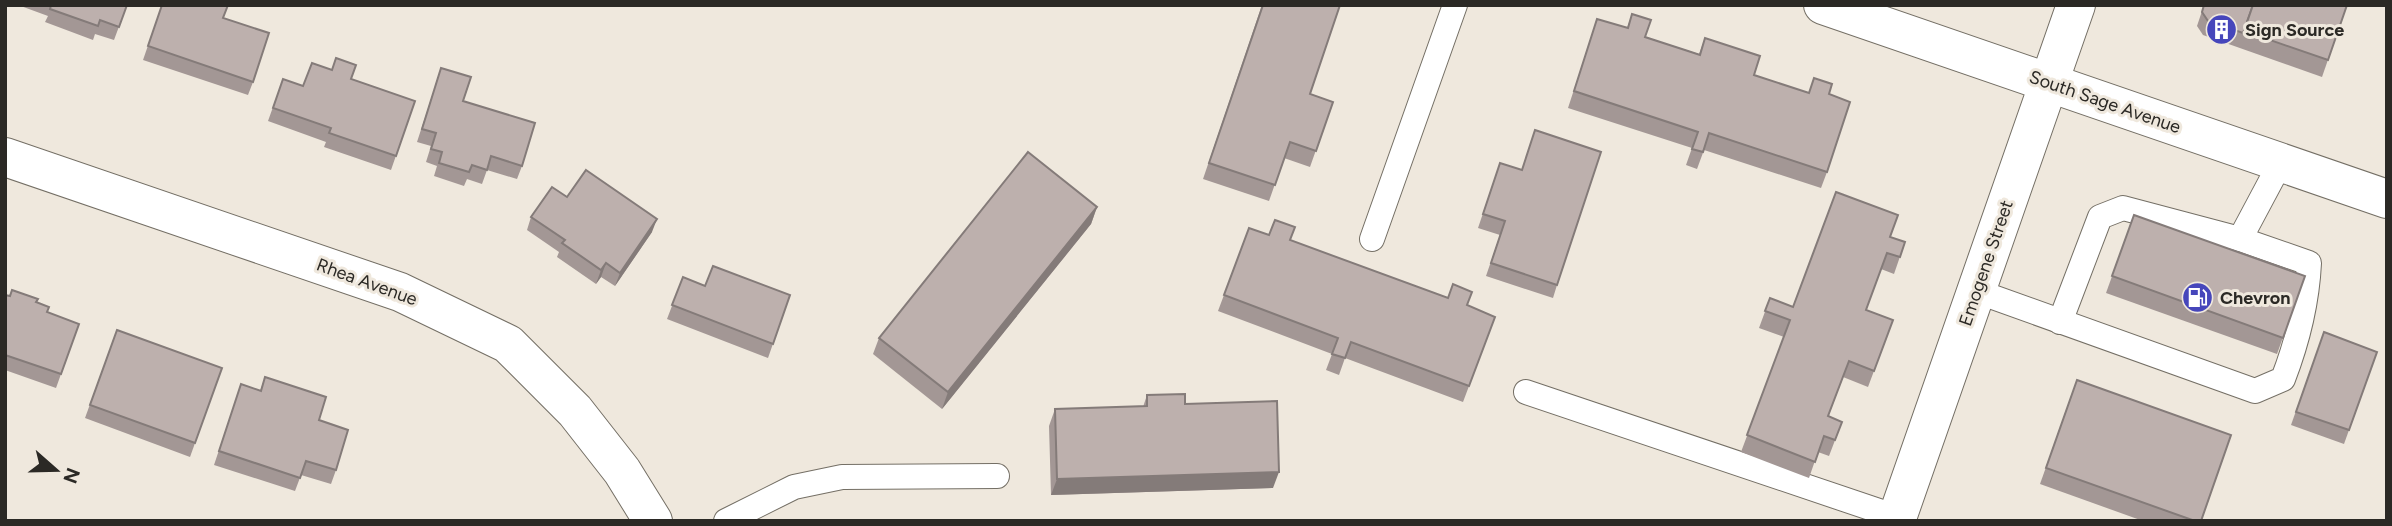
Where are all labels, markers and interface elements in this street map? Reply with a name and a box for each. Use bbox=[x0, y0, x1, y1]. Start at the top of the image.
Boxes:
building icon: Sign Source bbox=[2205, 13, 2239, 47]
place label: Sign Source bbox=[2245, 19, 2344, 41]
street label: South Sage Avenue bbox=[2026, 66, 2184, 138]
street label: Emogene Street bbox=[1954, 197, 2018, 329]
street label: Rhea Avenue bbox=[314, 254, 421, 310]
fuel station icon: Chevron bbox=[2180, 281, 2214, 315]
place label: Chevron bbox=[2220, 287, 2290, 309]
north arrow bbox=[21, 435, 91, 505]
text: N bbox=[58, 465, 85, 486]

